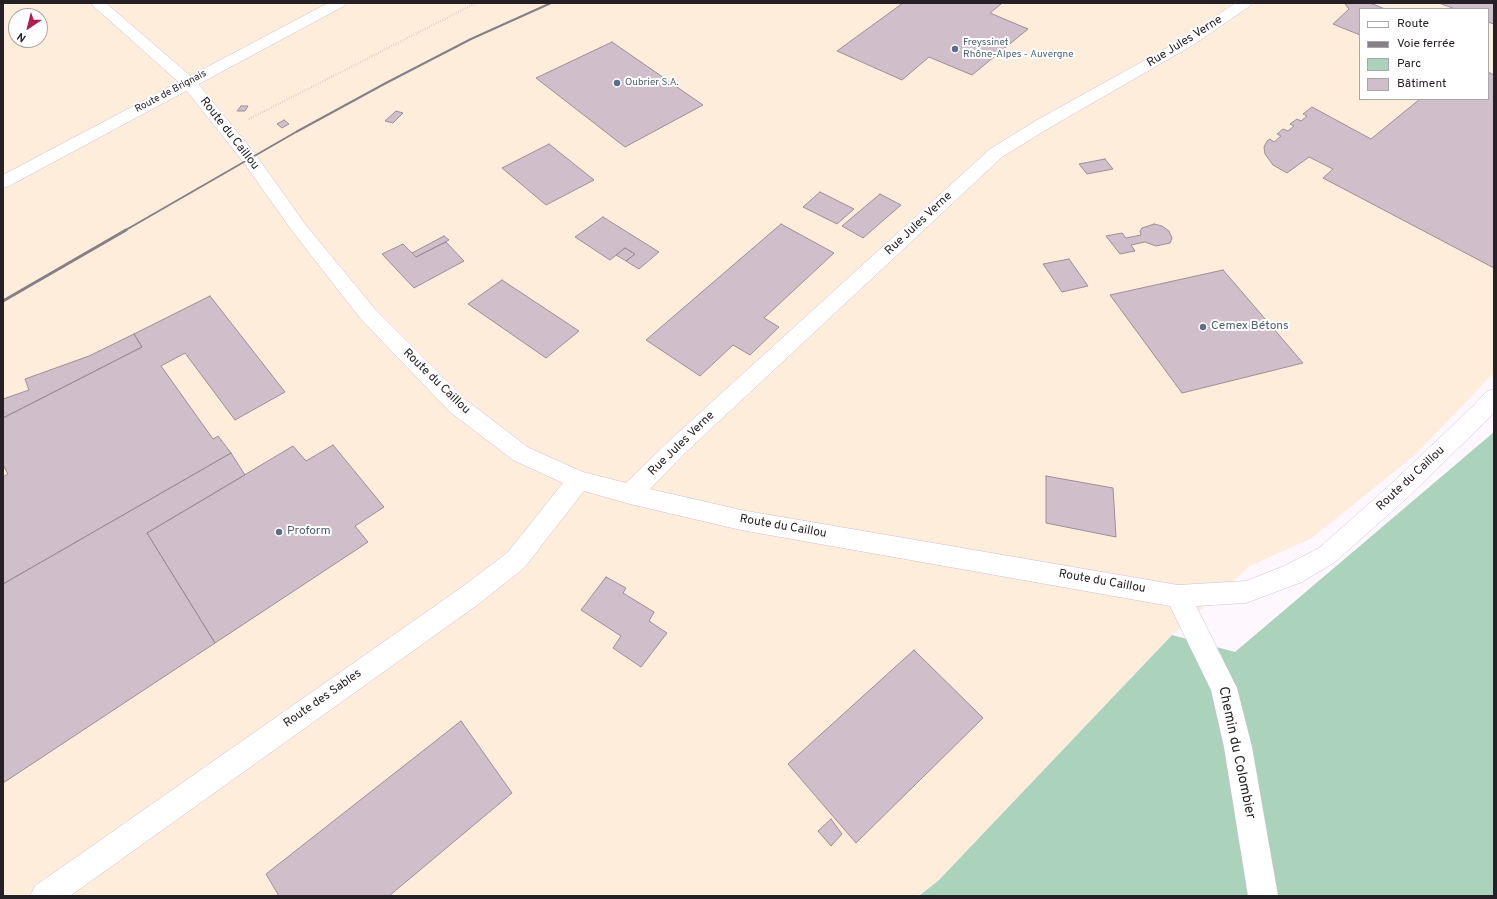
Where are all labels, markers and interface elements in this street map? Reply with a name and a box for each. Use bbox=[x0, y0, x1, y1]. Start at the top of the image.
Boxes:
north arrow bbox=[8, 8, 48, 48]
legend bbox=[1359, 8, 1489, 100]
street label: Rue Jules Verne bbox=[1145, 13, 1225, 71]
text: Route bbox=[1397, 16, 1429, 32]
text: N bbox=[14, 29, 29, 45]
text: Voie ferrée bbox=[1397, 36, 1455, 52]
place label: Freyssinet Rhône-Alpes - Auvergne bbox=[963, 37, 1074, 60]
marker: Freyssinet Rhône-Alpes - Auvergne bbox=[950, 44, 960, 54]
text: Parc bbox=[1397, 56, 1421, 72]
street label: Route de Brignais bbox=[133, 68, 209, 116]
text: Bâtiment bbox=[1397, 76, 1447, 92]
place label: Oubrier S.A. bbox=[625, 77, 679, 89]
marker: Oubrier S.A. bbox=[612, 78, 622, 88]
street label: Route du Caillou bbox=[196, 95, 262, 173]
street label: Rue Jules Verne bbox=[883, 189, 955, 259]
place label: Cemex Bétons bbox=[1211, 320, 1289, 334]
marker: Cemex Bétons bbox=[1198, 322, 1208, 332]
street label: Route du Caillou bbox=[399, 346, 473, 418]
street label: Rue Jules Verne bbox=[646, 409, 718, 479]
street label: Route du Caillou bbox=[1374, 444, 1448, 514]
street label: Route du Caillou bbox=[738, 512, 828, 542]
place label: Proform bbox=[287, 525, 331, 539]
marker: Proform bbox=[274, 527, 284, 537]
street label: Route du Caillou bbox=[1057, 567, 1147, 597]
street label: Route des Sables bbox=[281, 667, 365, 731]
street label: Chemin du Colombier bbox=[1214, 685, 1258, 821]

